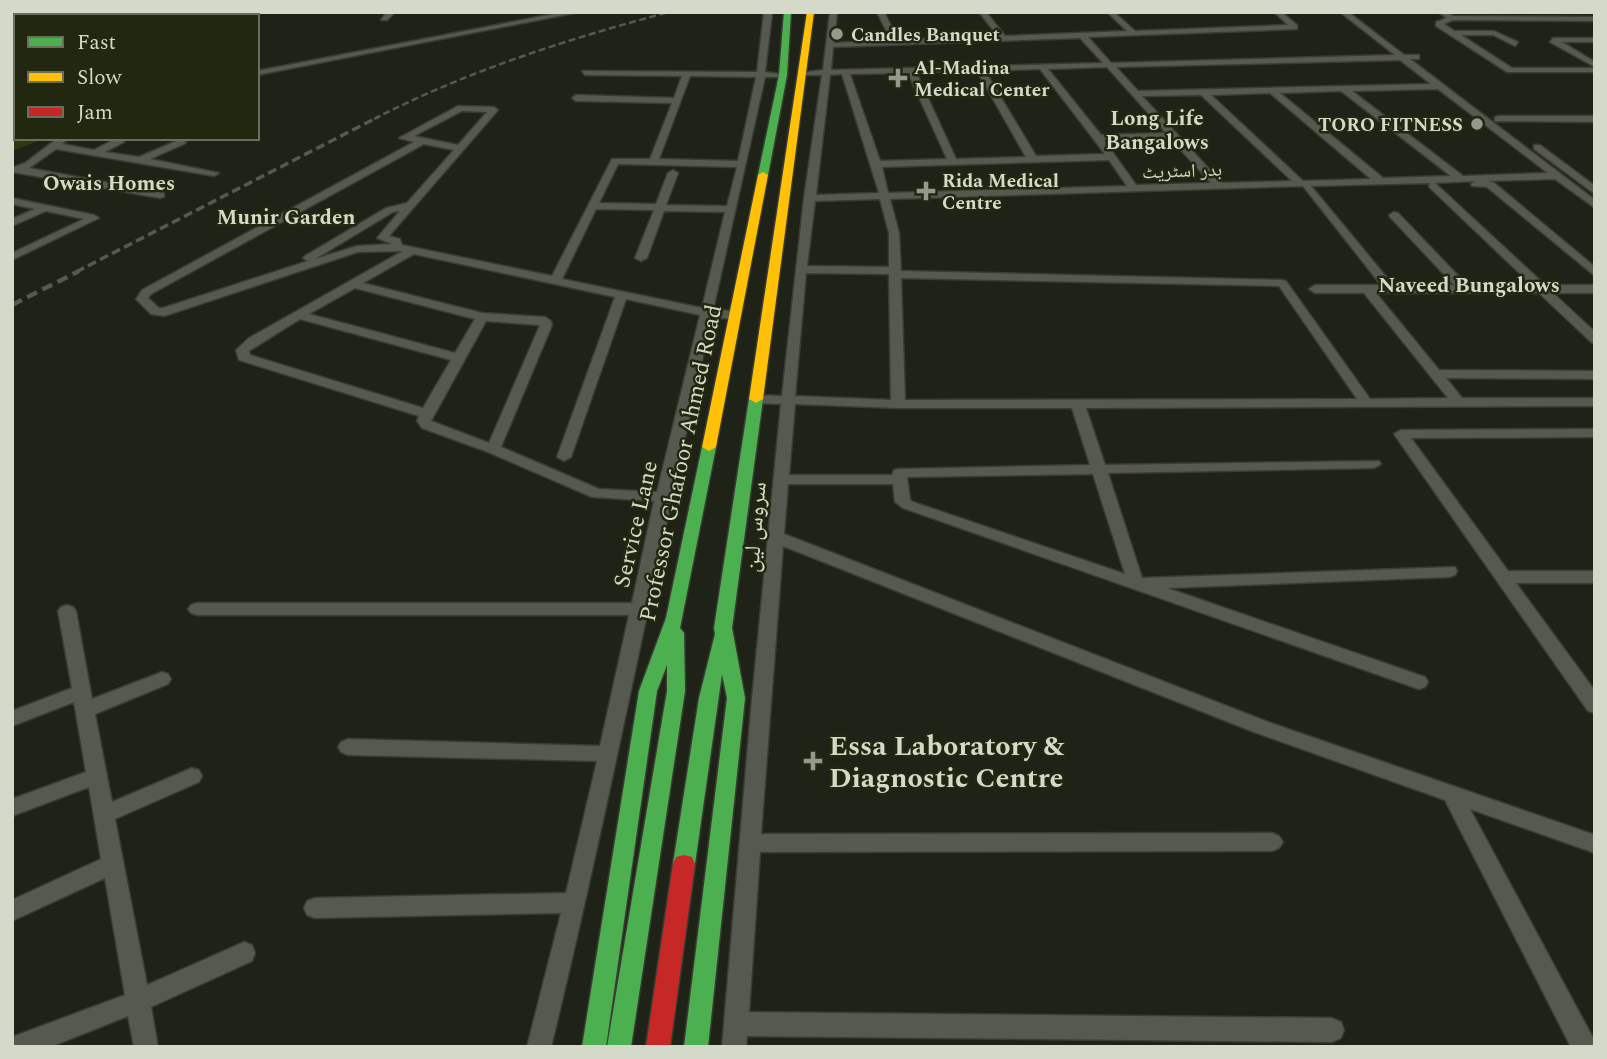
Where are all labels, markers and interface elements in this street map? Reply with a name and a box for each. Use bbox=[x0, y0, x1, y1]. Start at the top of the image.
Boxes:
legend bbox=[14, 14, 259, 140]
place label: Candles Banquet bbox=[851, 21, 1000, 50]
marker: Candles Banquet bbox=[829, 26, 845, 42]
text: Fast bbox=[77, 27, 116, 59]
place label: Al-Madina Medical Center bbox=[914, 54, 1050, 105]
text: Slow bbox=[77, 62, 123, 94]
marker: Al-Madina Medical Center bbox=[888, 68, 908, 88]
text: Jam bbox=[77, 97, 113, 129]
district label: Long Life Bangalows bbox=[1105, 103, 1209, 159]
place label: TORO FITNESS bbox=[1318, 111, 1463, 140]
marker: TORO FITNESS bbox=[1469, 116, 1485, 132]
street label: بدر اسٹریٹ bbox=[1142, 156, 1222, 187]
place label: Rida Medical Centre bbox=[942, 167, 1059, 218]
district label: Owais Homes bbox=[43, 168, 175, 200]
marker: Rida Medical Centre bbox=[916, 181, 936, 201]
district label: Munir Garden bbox=[217, 202, 355, 234]
district label: Naveed Bungalows bbox=[1378, 270, 1560, 302]
street label: Professor Ghafoor Ahmed Road bbox=[631, 301, 732, 625]
street label: Service Lane bbox=[605, 457, 668, 591]
street label: سروس لین bbox=[734, 480, 777, 574]
place label: Essa Laboratory & Diagnostic Centre bbox=[829, 725, 1065, 800]
marker: Essa Laboratory & Diagnostic Centre bbox=[803, 751, 823, 771]

